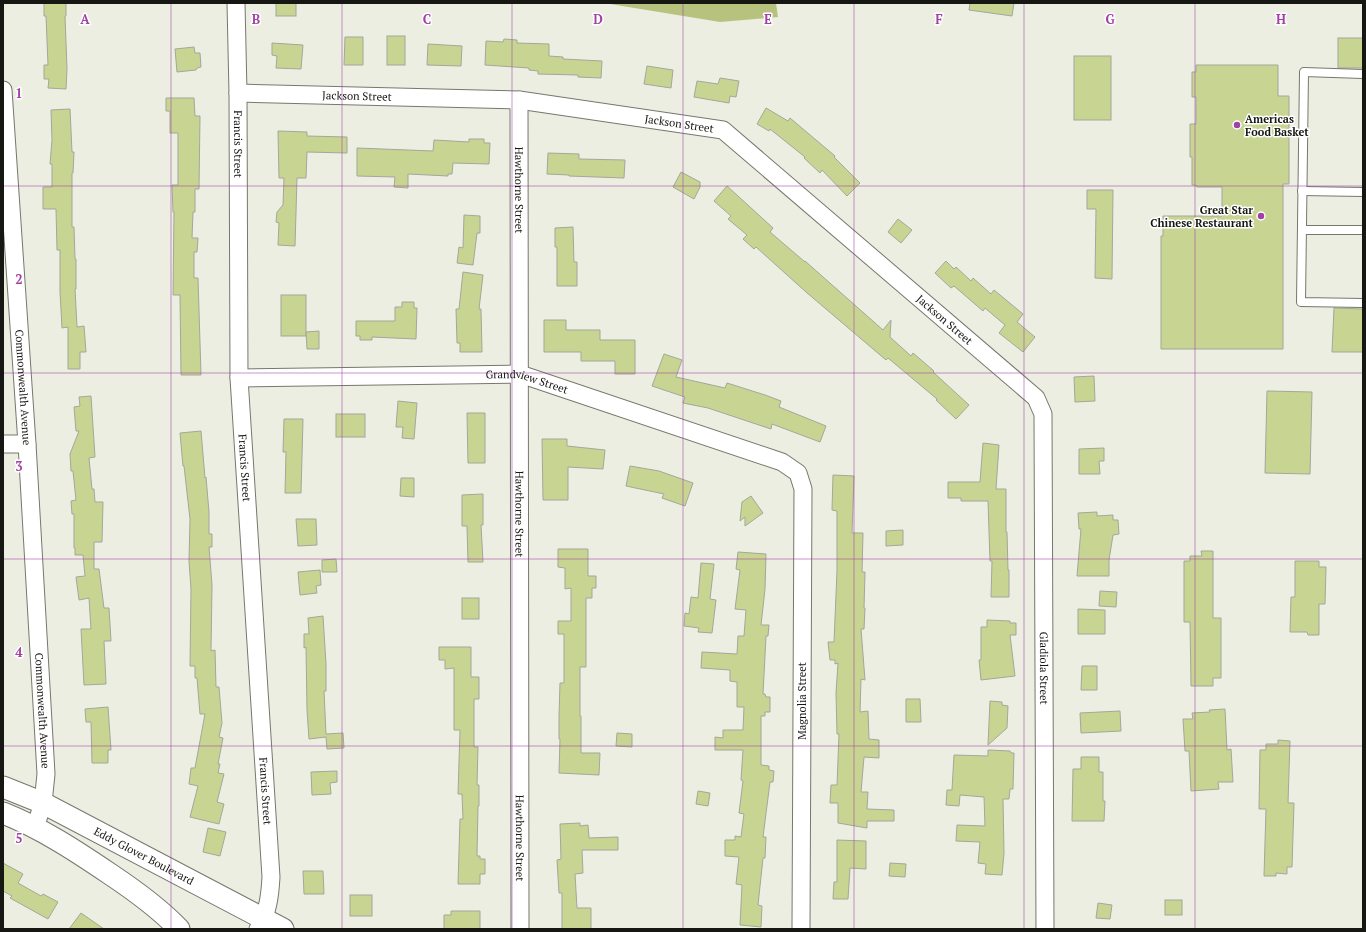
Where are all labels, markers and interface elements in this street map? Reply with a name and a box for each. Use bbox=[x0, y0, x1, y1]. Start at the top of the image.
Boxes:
text: A bbox=[80, 10, 90, 28]
text: B bbox=[252, 10, 260, 28]
text: C bbox=[423, 10, 431, 28]
text: D bbox=[593, 10, 603, 28]
text: E bbox=[764, 10, 772, 28]
text: F bbox=[935, 10, 943, 28]
text: G bbox=[1105, 10, 1115, 28]
text: H bbox=[1276, 10, 1286, 28]
text: 1 bbox=[15, 84, 23, 102]
street label: Jackson Street bbox=[322, 88, 392, 104]
street label: Francis Street bbox=[231, 110, 245, 178]
street label: Jackson Street bbox=[644, 112, 715, 136]
place label: Americas Food Basket bbox=[1245, 112, 1309, 139]
marker: Americas Food Basket bbox=[1232, 120, 1242, 130]
street label: Hawthorne Street bbox=[512, 147, 526, 233]
place label: Great Star Chinese Restaurant bbox=[1150, 203, 1254, 230]
marker: Great Star Chinese Restaurant bbox=[1256, 211, 1266, 221]
text: 2 bbox=[15, 270, 23, 288]
street label: Jackson Street bbox=[914, 292, 976, 348]
street label: Commonwealth Avenue bbox=[12, 329, 34, 446]
street label: Grandview Street bbox=[486, 367, 570, 397]
street label: Francis Street bbox=[236, 434, 254, 502]
text: 3 bbox=[15, 457, 23, 475]
street label: Hawthorne Street bbox=[512, 471, 527, 557]
street label: Gladiola Street bbox=[1037, 632, 1051, 705]
text: 4 bbox=[15, 643, 23, 661]
street label: Commonwealth Avenue bbox=[32, 652, 53, 770]
street label: Magnolia Street bbox=[795, 662, 809, 740]
street label: Francis Street bbox=[256, 757, 275, 825]
street label: Hawthorne Street bbox=[513, 795, 527, 881]
street label: Eddy Glover Boulevard bbox=[92, 824, 196, 888]
text: 5 bbox=[15, 829, 23, 847]

